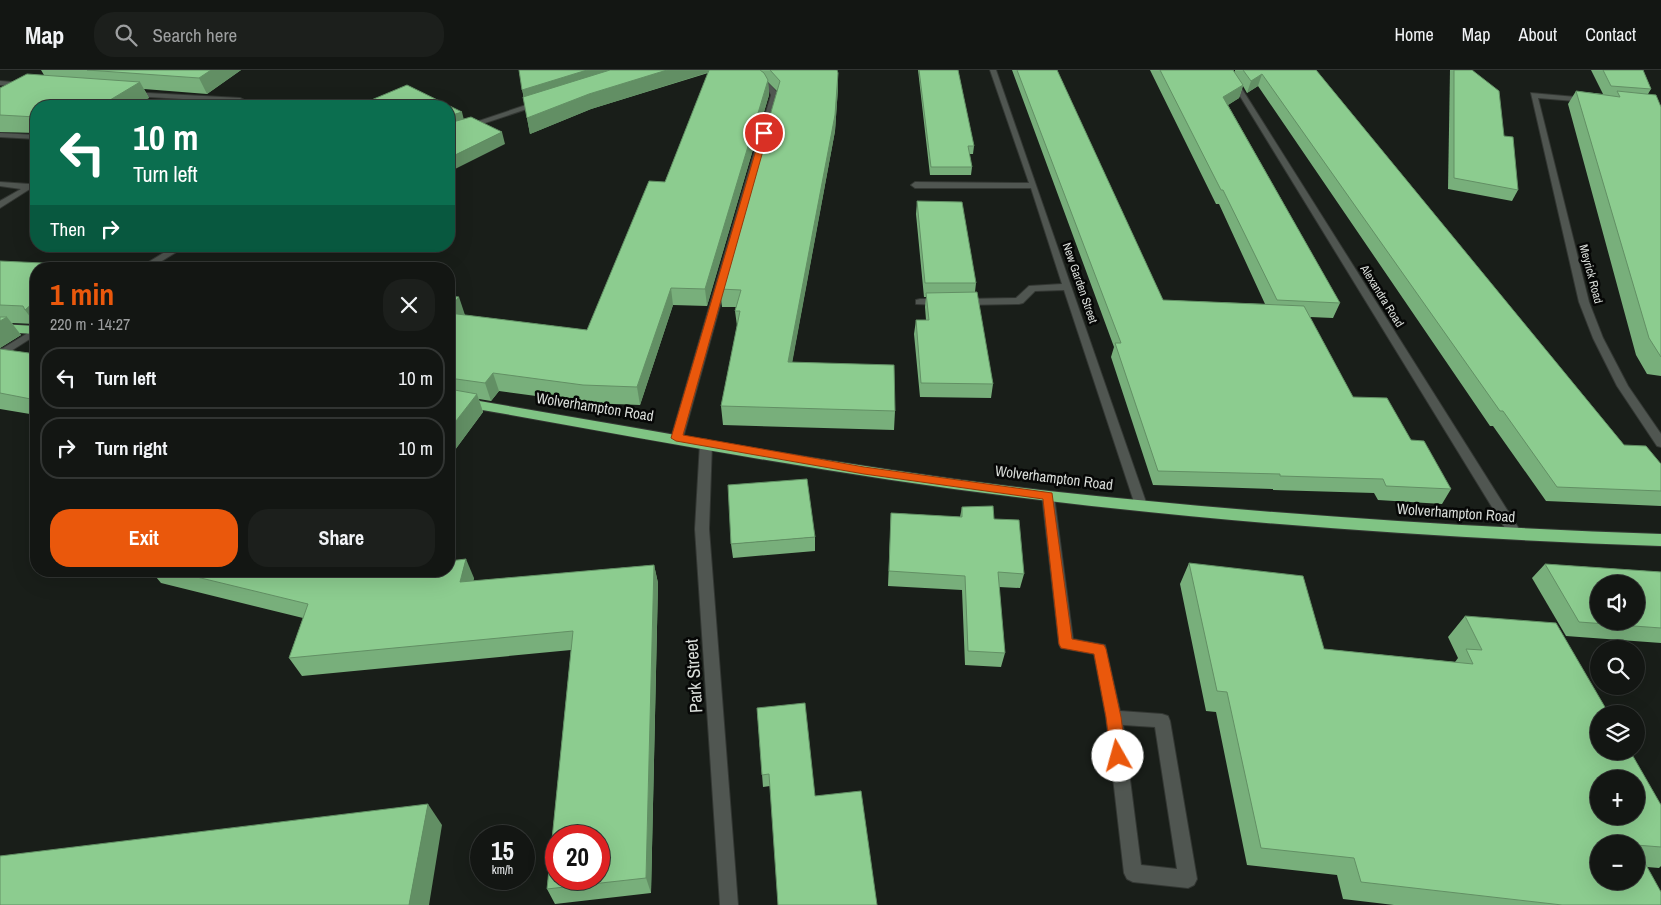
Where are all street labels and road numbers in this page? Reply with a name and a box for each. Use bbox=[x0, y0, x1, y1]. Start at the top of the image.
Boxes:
street label: New Garden Street bbox=[1059, 241, 1101, 326]
street label: Meyrick Road bbox=[1575, 243, 1607, 305]
street label: Alexandra Road bbox=[1356, 261, 1407, 330]
street label: Wolverhampton Road bbox=[535, 387, 655, 426]
street label: Wolverhampton Road bbox=[994, 460, 1114, 495]
street label: Wolverhampton Road bbox=[1396, 498, 1516, 527]
street label: Park Street bbox=[678, 638, 709, 714]

